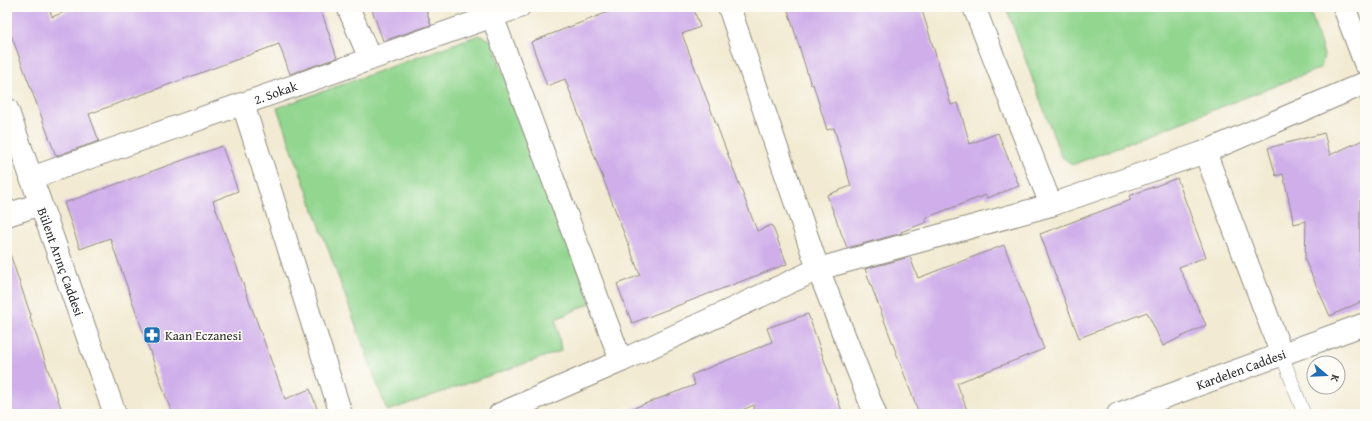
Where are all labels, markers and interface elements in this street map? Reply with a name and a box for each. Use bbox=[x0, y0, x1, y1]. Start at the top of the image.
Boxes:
street label: 2. Sokak bbox=[251, 76, 300, 109]
street label: Bülent Arınç Caddesi bbox=[33, 205, 89, 319]
pharmacy icon: Kaan Eczanesi bbox=[142, 325, 162, 345]
place label: Kaan Eczanesi bbox=[165, 326, 242, 345]
street label: Kardelen Caddesi bbox=[1194, 344, 1289, 394]
north arrow bbox=[1306, 355, 1346, 395]
text: K bbox=[1327, 372, 1344, 384]

